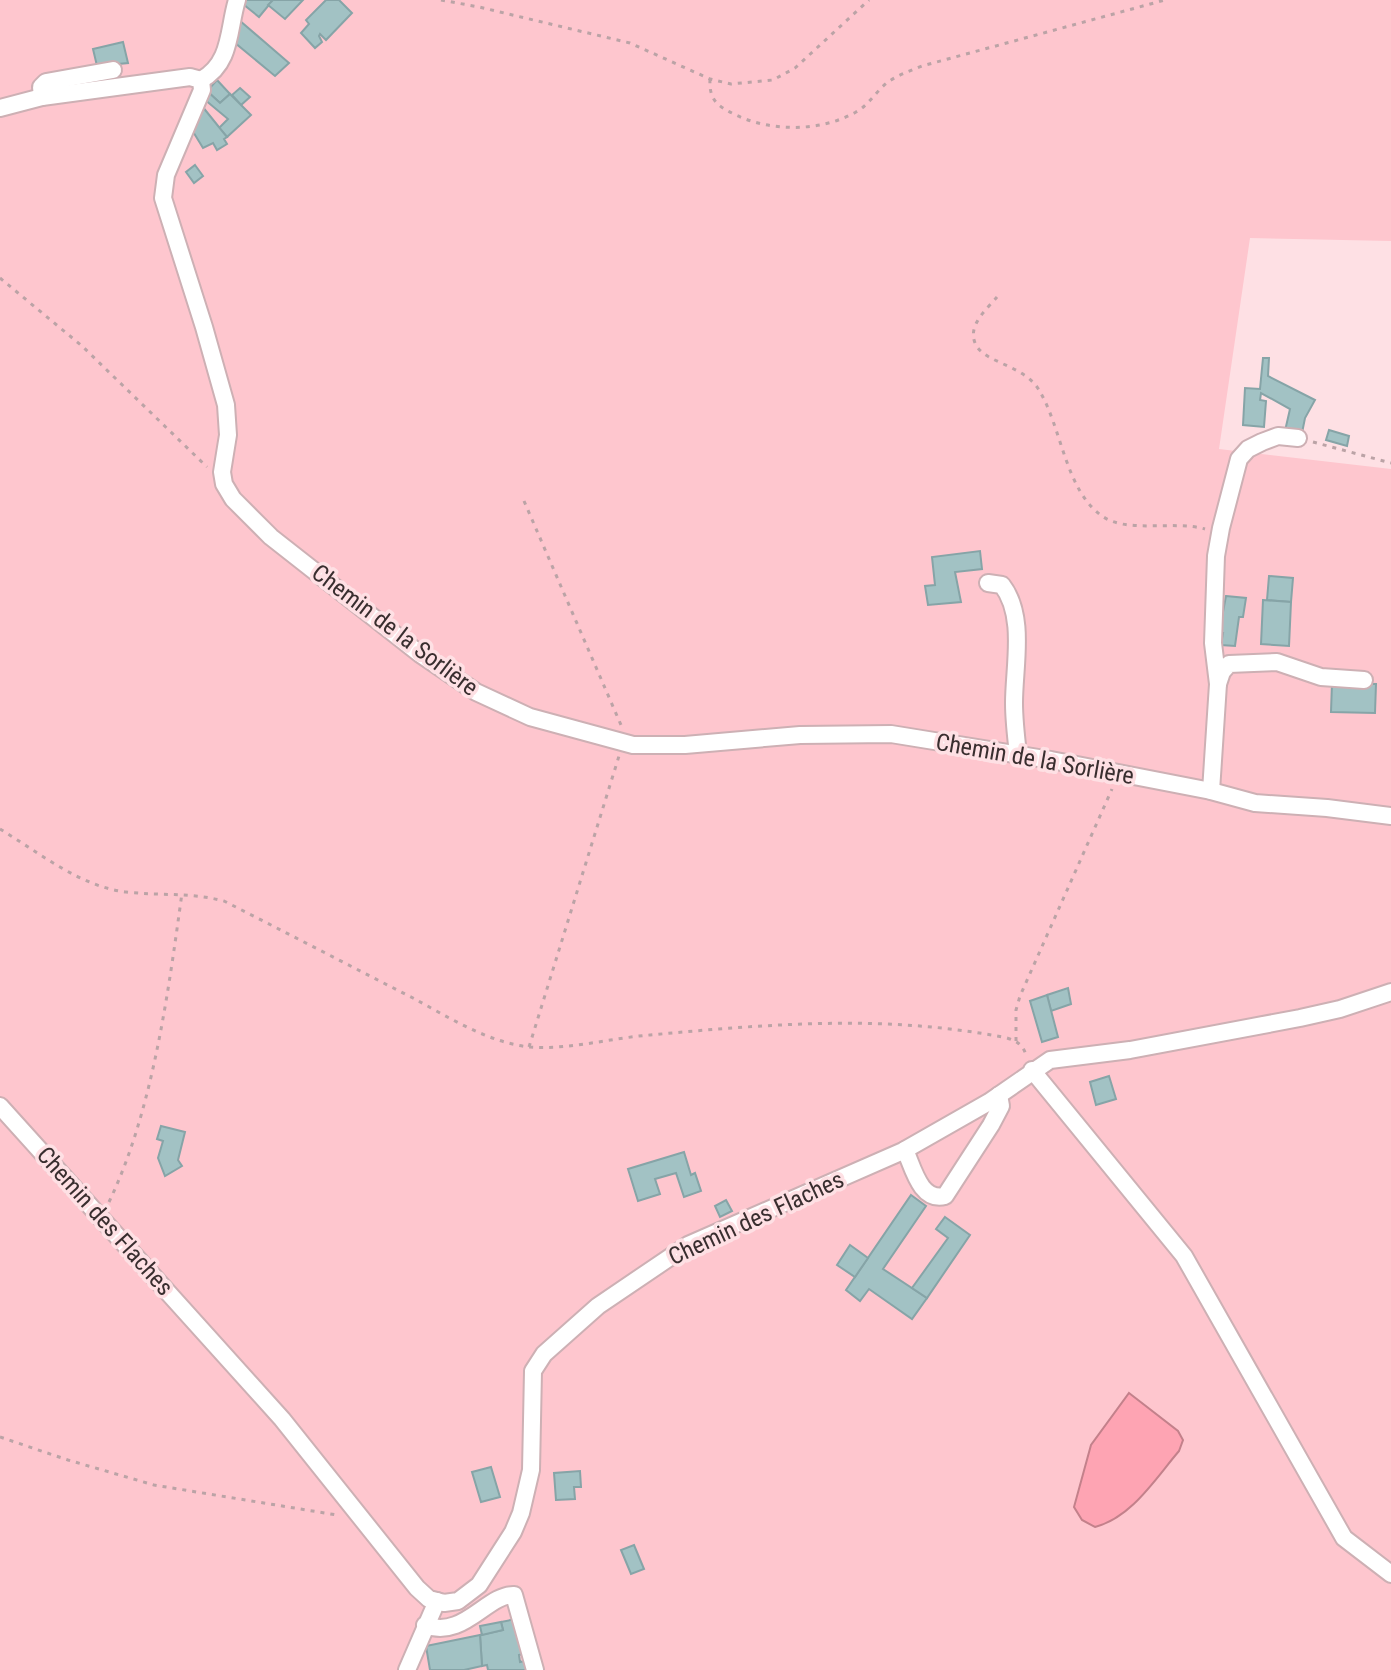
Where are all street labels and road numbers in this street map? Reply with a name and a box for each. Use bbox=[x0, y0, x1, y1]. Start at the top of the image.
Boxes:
street label: Chemin de la Sorlière bbox=[306, 558, 484, 702]
street label: Chemin de la Sorlière bbox=[934, 728, 1136, 790]
street label: Chemin des Flaches bbox=[31, 1141, 179, 1301]
street label: Chemin des Flaches bbox=[664, 1165, 848, 1271]

